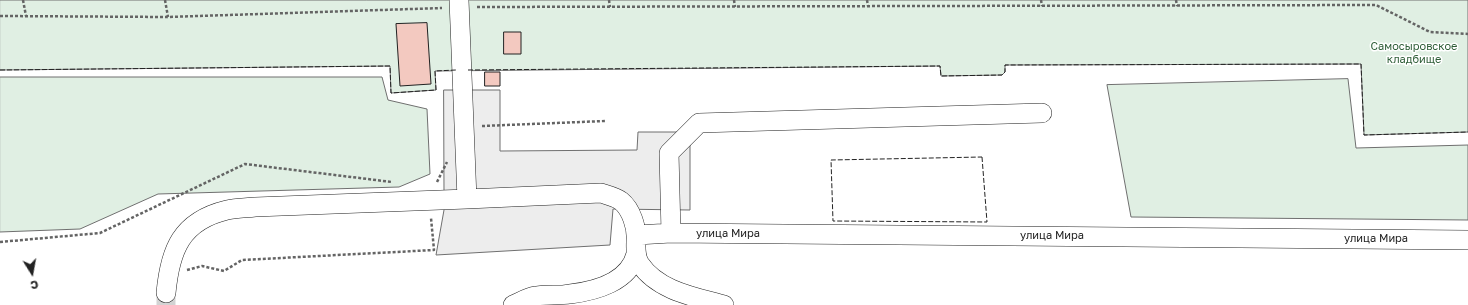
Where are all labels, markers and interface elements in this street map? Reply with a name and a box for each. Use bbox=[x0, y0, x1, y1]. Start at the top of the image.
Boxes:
park label: Самосыровское кладбище bbox=[1371, 40, 1457, 66]
street label: улица Мира bbox=[696, 227, 760, 241]
street label: улица Мира bbox=[1020, 229, 1084, 243]
street label: улица Мира bbox=[1344, 232, 1408, 246]
north arrow bbox=[12, 253, 52, 293]
text: С bbox=[29, 278, 39, 292]

